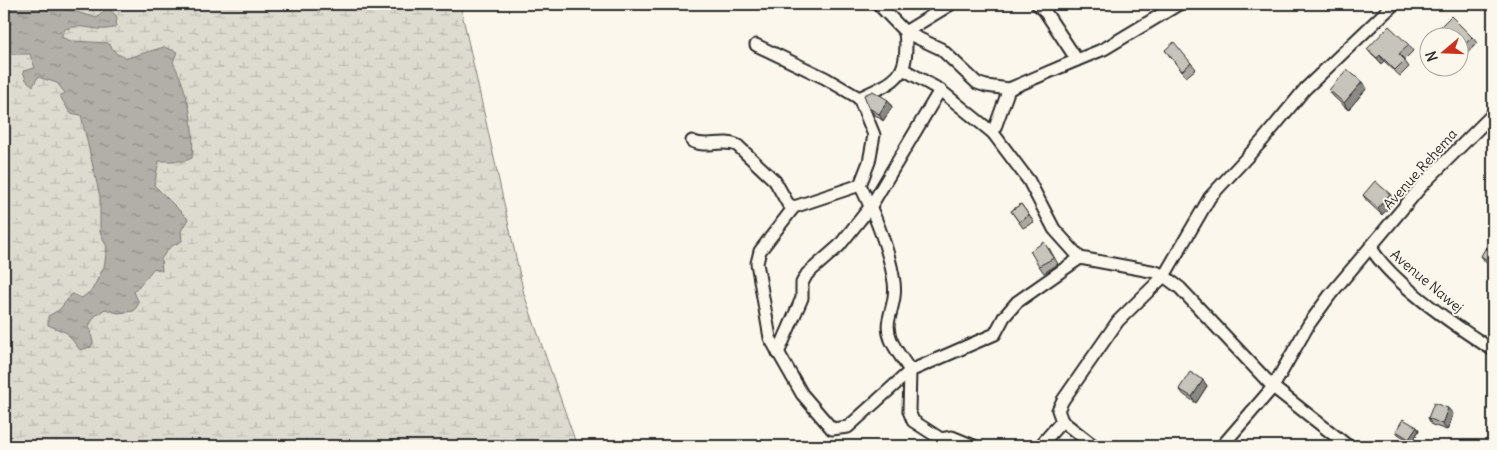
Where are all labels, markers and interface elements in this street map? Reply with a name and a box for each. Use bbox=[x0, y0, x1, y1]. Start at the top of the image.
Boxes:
north arrow bbox=[1420, 28, 1470, 78]
text: N bbox=[1422, 49, 1442, 64]
street label: Avenue Rehema bbox=[1379, 125, 1461, 213]
street label: Avenue Nawej bbox=[1387, 245, 1467, 317]

